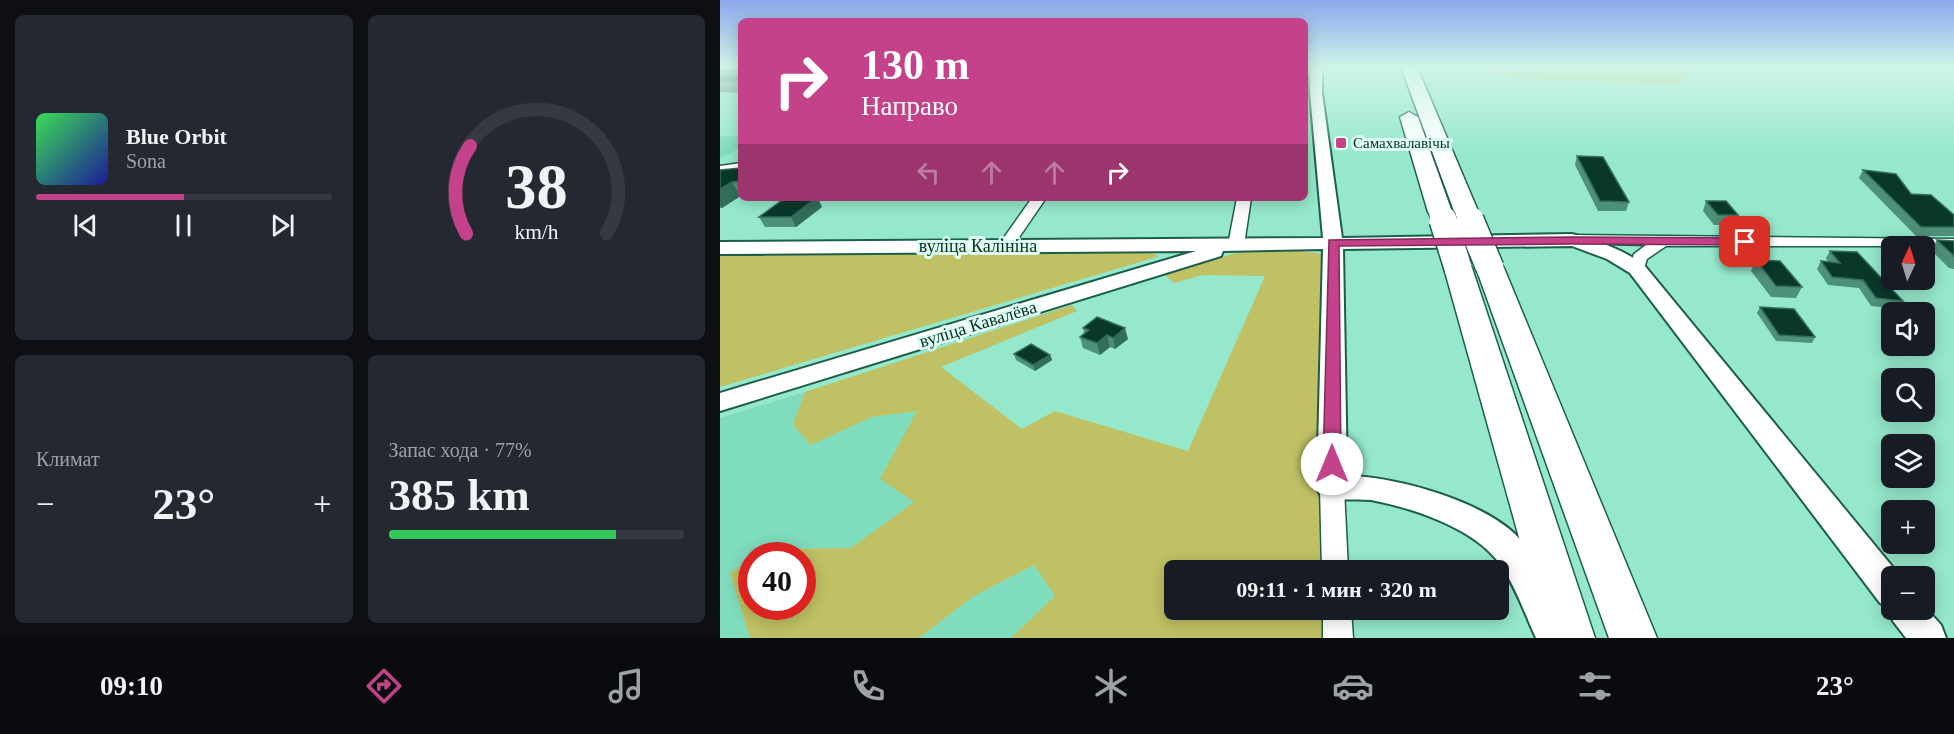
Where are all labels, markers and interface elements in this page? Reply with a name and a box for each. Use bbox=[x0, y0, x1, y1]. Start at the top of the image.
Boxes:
icon: right bbox=[762, 42, 840, 120]
text: 130 m bbox=[861, 42, 970, 88]
text: Направо bbox=[861, 91, 958, 121]
text: Blue Orbit bbox=[126, 124, 227, 149]
place label: Самахвалавічы bbox=[1353, 135, 1450, 151]
marker: Самахвалавічы bbox=[1334, 136, 1348, 150]
text: Sona bbox=[126, 150, 166, 172]
text: 38 bbox=[505, 153, 567, 222]
icon: left bbox=[912, 156, 945, 189]
icon: ahead bbox=[975, 156, 1008, 189]
icon: ahead bbox=[1038, 156, 1071, 189]
icon: right bbox=[1101, 156, 1134, 189]
icon: previous bbox=[69, 209, 102, 242]
icon: pause bbox=[167, 209, 200, 242]
icon: next bbox=[266, 209, 299, 242]
pin bbox=[1719, 216, 1770, 267]
text: km/h bbox=[514, 221, 559, 245]
icon: arrive bbox=[1728, 225, 1761, 258]
street label: вуліца Калініна bbox=[919, 236, 1037, 256]
north arrow bbox=[1881, 236, 1935, 290]
map controls bbox=[1881, 236, 1935, 620]
street label: вуліца Кавалёва bbox=[917, 297, 1039, 351]
button: sound bbox=[1881, 302, 1935, 356]
button: search bbox=[1881, 368, 1935, 422]
position arrow bbox=[1300, 432, 1364, 496]
button: layers bbox=[1881, 434, 1935, 488]
text: Запас хода · 77% bbox=[389, 439, 532, 461]
text: Климат bbox=[36, 448, 100, 470]
text: 385 km bbox=[389, 470, 530, 520]
text: 23° bbox=[152, 479, 215, 529]
text: − bbox=[36, 486, 55, 522]
text: + bbox=[313, 486, 332, 522]
button: + bbox=[1881, 500, 1935, 554]
speed limit sign: 40 bbox=[738, 542, 816, 620]
button: − bbox=[1881, 566, 1935, 620]
text: 09:11 · 1 мин · 320 m bbox=[1236, 577, 1437, 602]
icon: directions bbox=[363, 665, 405, 707]
icon: music bbox=[605, 665, 647, 707]
icon: phone bbox=[847, 665, 889, 707]
icon: climate bbox=[1090, 665, 1132, 707]
icon: car bbox=[1332, 665, 1374, 707]
icon: filters bbox=[1574, 665, 1616, 707]
text: 09:10 bbox=[100, 671, 163, 701]
text: 23° bbox=[1816, 671, 1854, 701]

